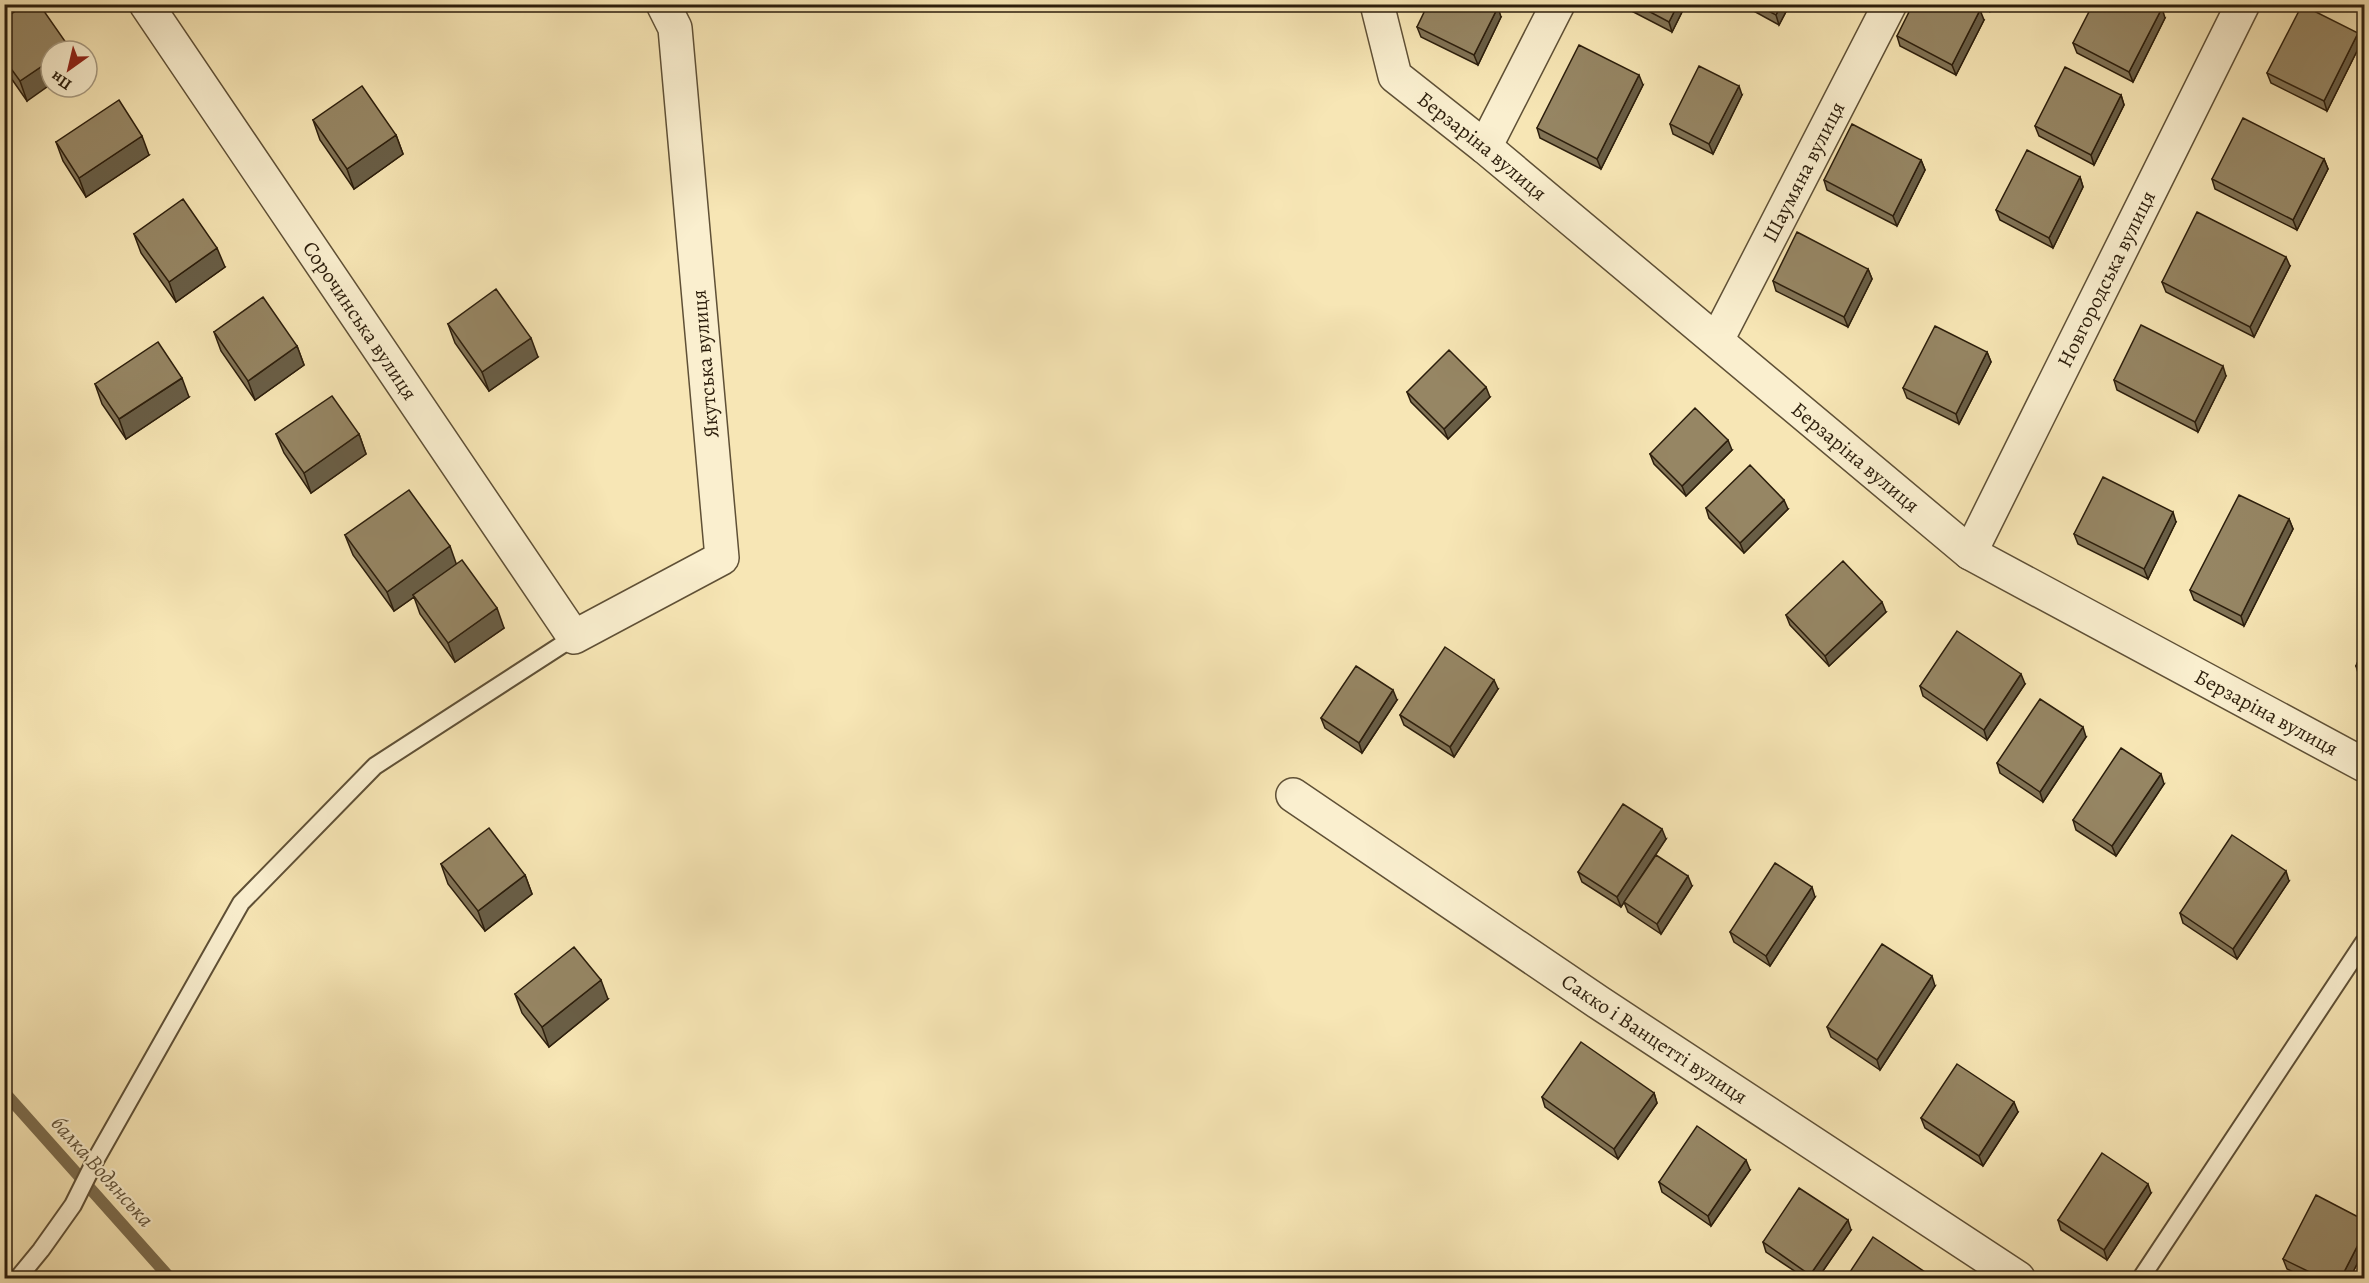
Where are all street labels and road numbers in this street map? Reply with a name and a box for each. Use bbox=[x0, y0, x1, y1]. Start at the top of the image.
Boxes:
street label: Берзаріна вулиця bbox=[1412, 85, 1553, 207]
street label: Шаумяна вулиця bbox=[1756, 97, 1851, 247]
street label: Новгородська вулиця bbox=[2050, 186, 2162, 372]
street label: Сорочинська вулиця bbox=[296, 235, 424, 405]
street label: Якутська вулиця bbox=[685, 289, 725, 439]
street label: Берзаріна вулиця bbox=[1786, 395, 1925, 519]
street label: Берзаріна вулиця bbox=[2190, 663, 2343, 763]
street label: Сакко і Ванцетті вулиця bbox=[1556, 967, 1753, 1111]

